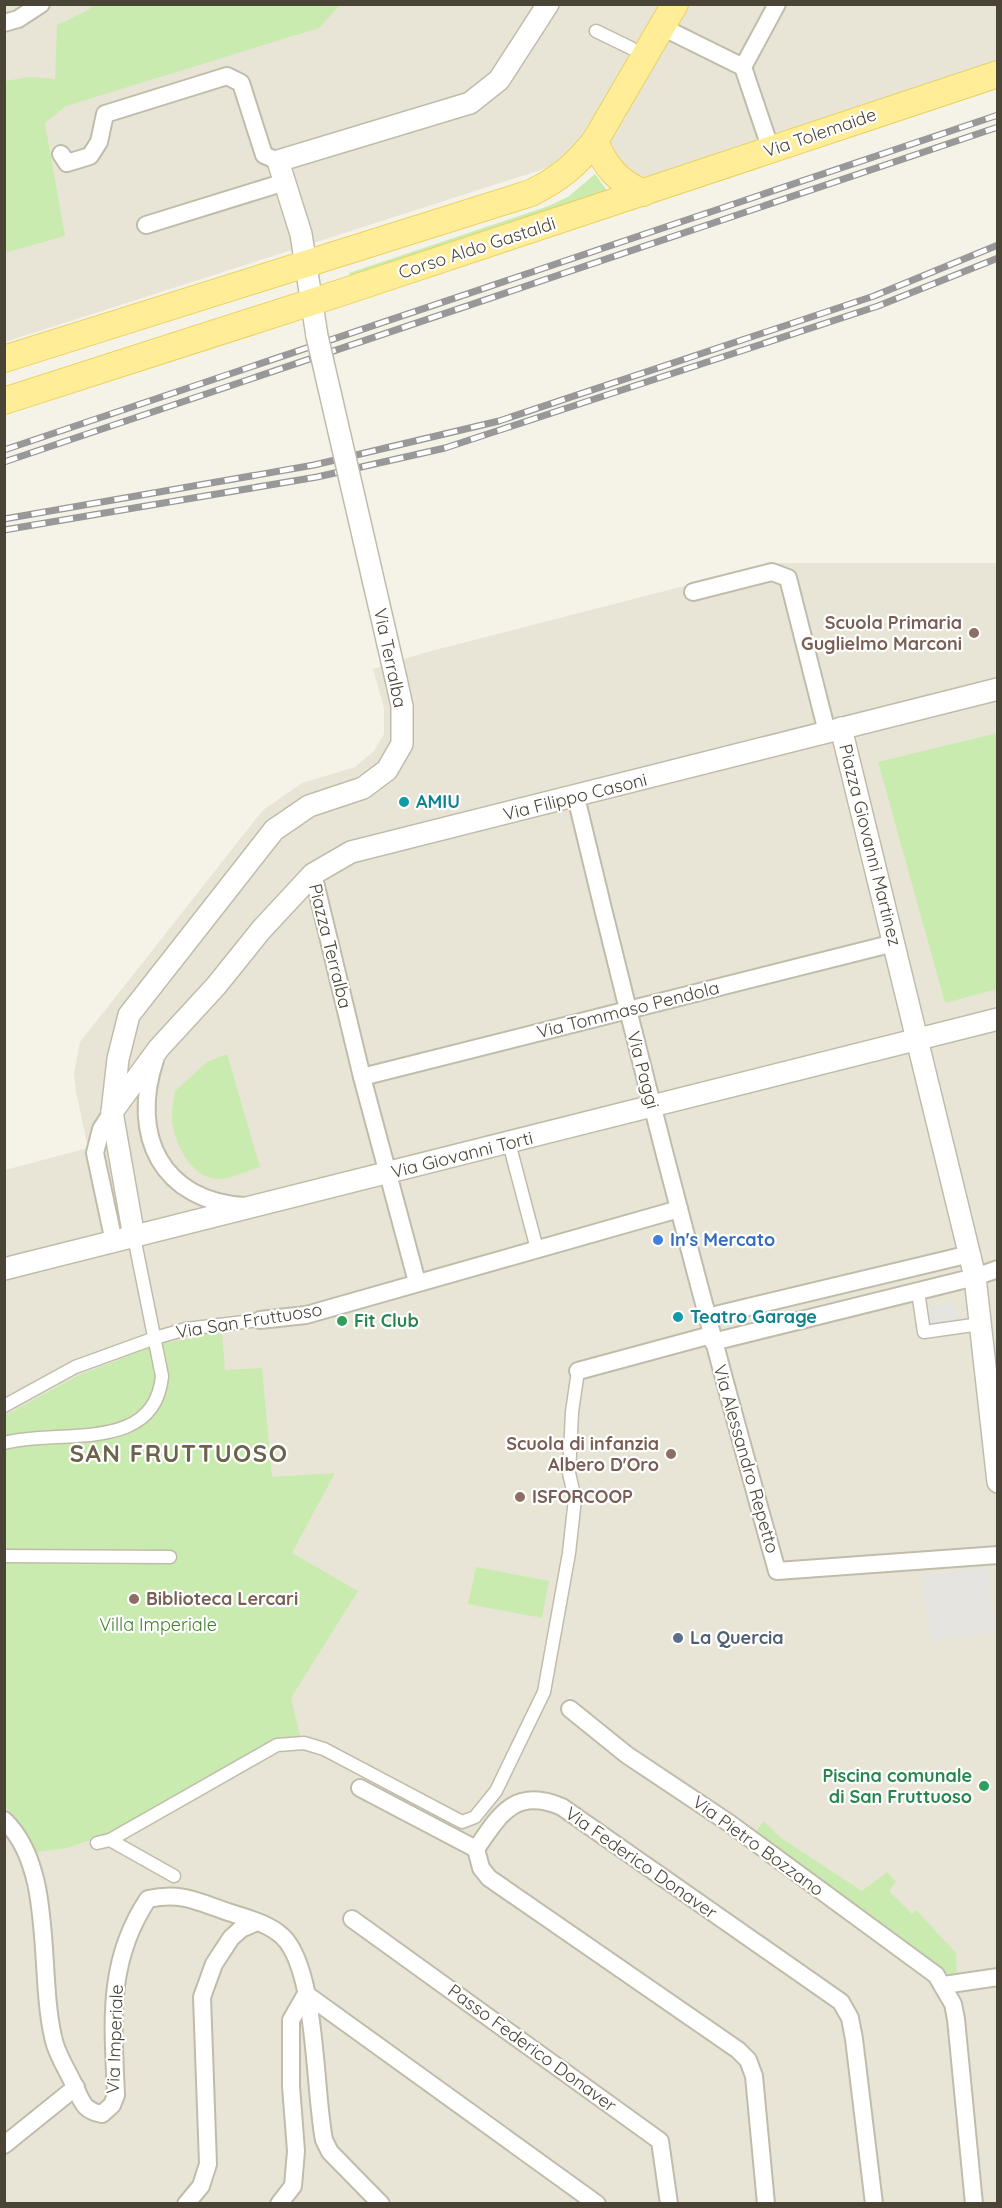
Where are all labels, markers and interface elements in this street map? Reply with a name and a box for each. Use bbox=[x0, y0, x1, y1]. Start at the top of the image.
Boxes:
street label: Via Tolemaide bbox=[760, 103, 879, 163]
street label: Corso Aldo Gastaldi bbox=[395, 211, 558, 284]
street label: Via Terralba bbox=[369, 606, 412, 710]
place label: Scuola Primaria Guglielmo Marconi bbox=[801, 611, 962, 655]
marker: Scuola Primaria Guglielmo Marconi bbox=[967, 626, 981, 640]
street label: Piazza Giovanni Martinez bbox=[834, 741, 907, 948]
street label: Via Filippo Casoni bbox=[501, 768, 649, 826]
place label: AMIU bbox=[416, 790, 460, 813]
marker: AMIU bbox=[397, 795, 411, 809]
street label: Piazza Terralba bbox=[304, 881, 357, 1011]
street label: Via Tommaso Pendola bbox=[534, 976, 721, 1043]
street label: Via Paggi bbox=[622, 1028, 665, 1111]
street label: Via Giovanni Torti bbox=[389, 1126, 535, 1183]
place label: In's Mercato bbox=[670, 1228, 775, 1251]
marker: In's Mercato bbox=[651, 1233, 665, 1247]
street label: Via San Fruttuoso bbox=[174, 1298, 324, 1343]
place label: Teatro Garage bbox=[690, 1305, 817, 1328]
place label: Fit Club bbox=[354, 1309, 419, 1332]
marker: Teatro Garage bbox=[671, 1310, 685, 1324]
marker: Fit Club bbox=[335, 1314, 349, 1328]
street label: Via Alessandro Repetto bbox=[709, 1362, 784, 1556]
place label: Scuola di infanzia Albero D'Oro bbox=[506, 1432, 659, 1476]
district label: SAN FRUTTUOSO bbox=[70, 1438, 288, 1468]
marker: Scuola di infanzia Albero D'Oro bbox=[664, 1447, 678, 1461]
place label: ISFORCOOP bbox=[532, 1485, 633, 1508]
marker: ISFORCOOP bbox=[513, 1490, 527, 1504]
place label: Biblioteca Lercari bbox=[146, 1587, 298, 1610]
marker: Biblioteca Lercari bbox=[127, 1592, 141, 1606]
park label: Villa Imperiale bbox=[99, 1613, 217, 1636]
place label: La Quercia bbox=[690, 1626, 784, 1649]
marker: La Quercia bbox=[671, 1631, 685, 1645]
place label: Piscina comunale di San Fruttuoso bbox=[822, 1764, 972, 1808]
marker: Piscina comunale di San Fruttuoso bbox=[977, 1779, 991, 1793]
street label: Via Pietro Bozzano bbox=[688, 1790, 828, 1901]
street label: Via Federico Donaver bbox=[561, 1801, 722, 1924]
street label: Passo Federico Donaver bbox=[443, 1979, 621, 2117]
street label: Via Imperiale bbox=[101, 1984, 128, 2094]

